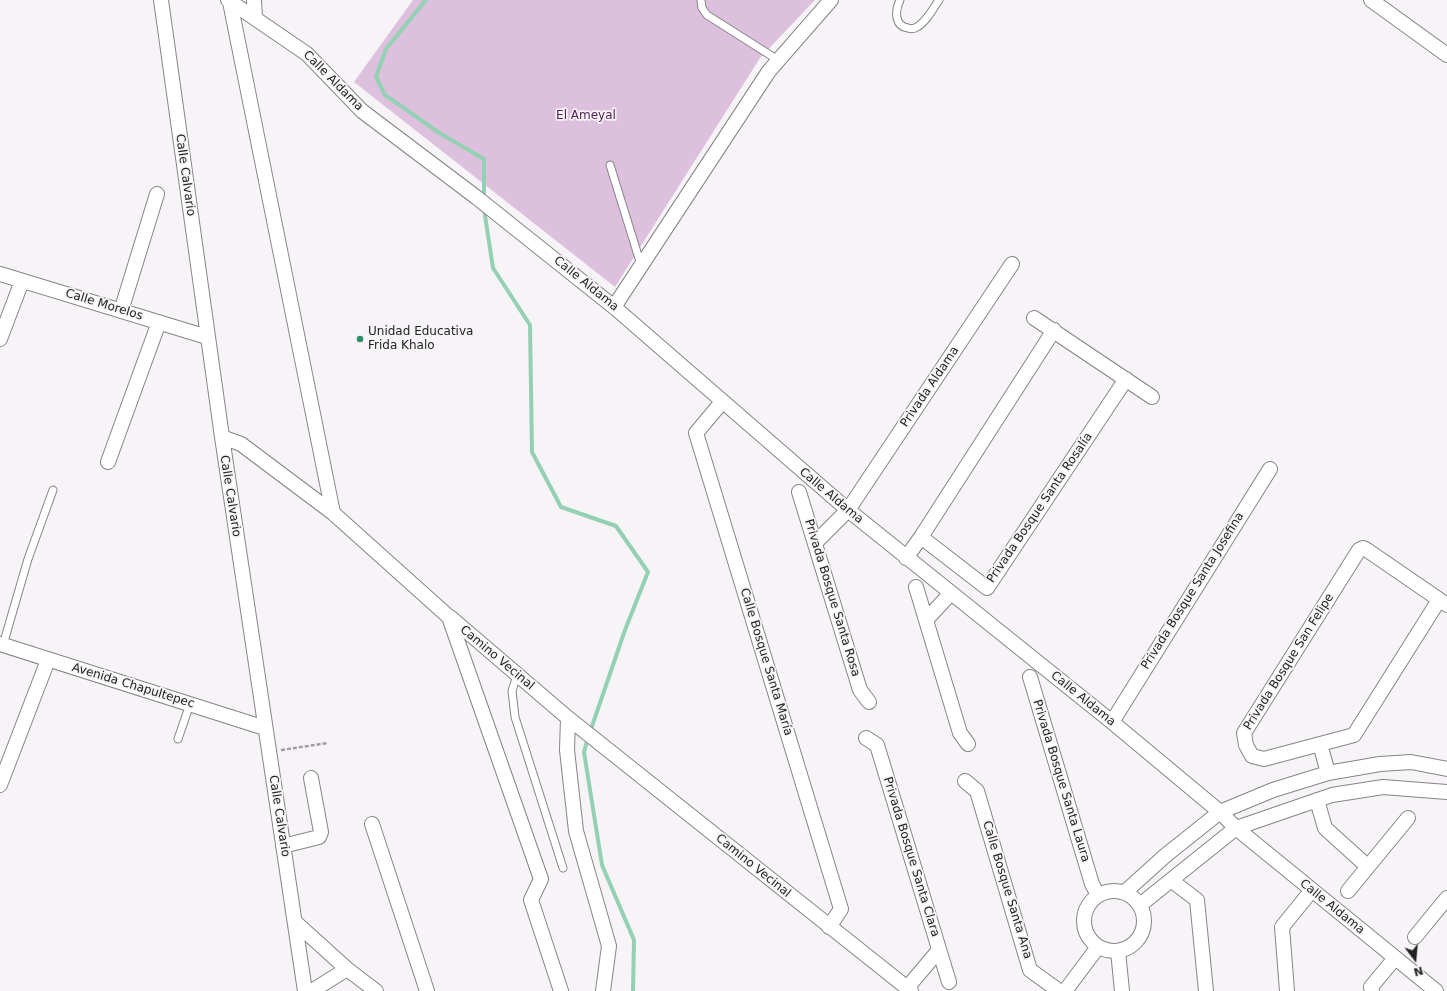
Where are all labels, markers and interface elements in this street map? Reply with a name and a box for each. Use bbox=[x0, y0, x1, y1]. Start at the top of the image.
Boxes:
street label: Calle Aldama bbox=[300, 48, 366, 114]
park label: El Ameyal bbox=[556, 109, 616, 123]
street label: Calle Calvario bbox=[172, 133, 198, 217]
street label: Calle Aldama bbox=[551, 253, 621, 315]
street label: Calle Morelos bbox=[64, 286, 144, 324]
place label: Unidad Educativa Frida Khalo bbox=[368, 325, 473, 353]
marker: Unidad Educativa Frida Khalo bbox=[355, 334, 365, 344]
street label: Privada Aldama bbox=[898, 344, 962, 430]
street label: Privada Bosque Santa Rosalía bbox=[984, 430, 1096, 586]
street label: Calle Calvario bbox=[216, 454, 244, 538]
street label: Calle Aldama bbox=[796, 465, 866, 527]
street label: Privada Bosque Santa Josefina bbox=[1139, 510, 1247, 672]
street label: Privada Bosque Santa Rosa bbox=[801, 517, 863, 679]
street label: Calle Bosque Santa María bbox=[737, 586, 795, 738]
street label: Privada Bosque San Felipe bbox=[1241, 591, 1337, 733]
street label: Camino Vecinal bbox=[457, 623, 537, 693]
street label: Avenida Chapultepec bbox=[70, 661, 196, 711]
street label: Calle Aldama bbox=[1048, 668, 1118, 730]
street label: Privada Bosque Santa Laura bbox=[1029, 698, 1093, 864]
street label: Calle Calvario bbox=[265, 774, 293, 858]
street label: Privada Bosque Santa Clara bbox=[880, 775, 942, 939]
street label: Calle Bosque Santa Ana bbox=[979, 819, 1035, 961]
street label: Camino Vecinal bbox=[713, 831, 793, 901]
street label: Calle Aldama bbox=[1297, 876, 1367, 938]
north arrow bbox=[1395, 939, 1435, 979]
text: N bbox=[1412, 963, 1425, 979]

